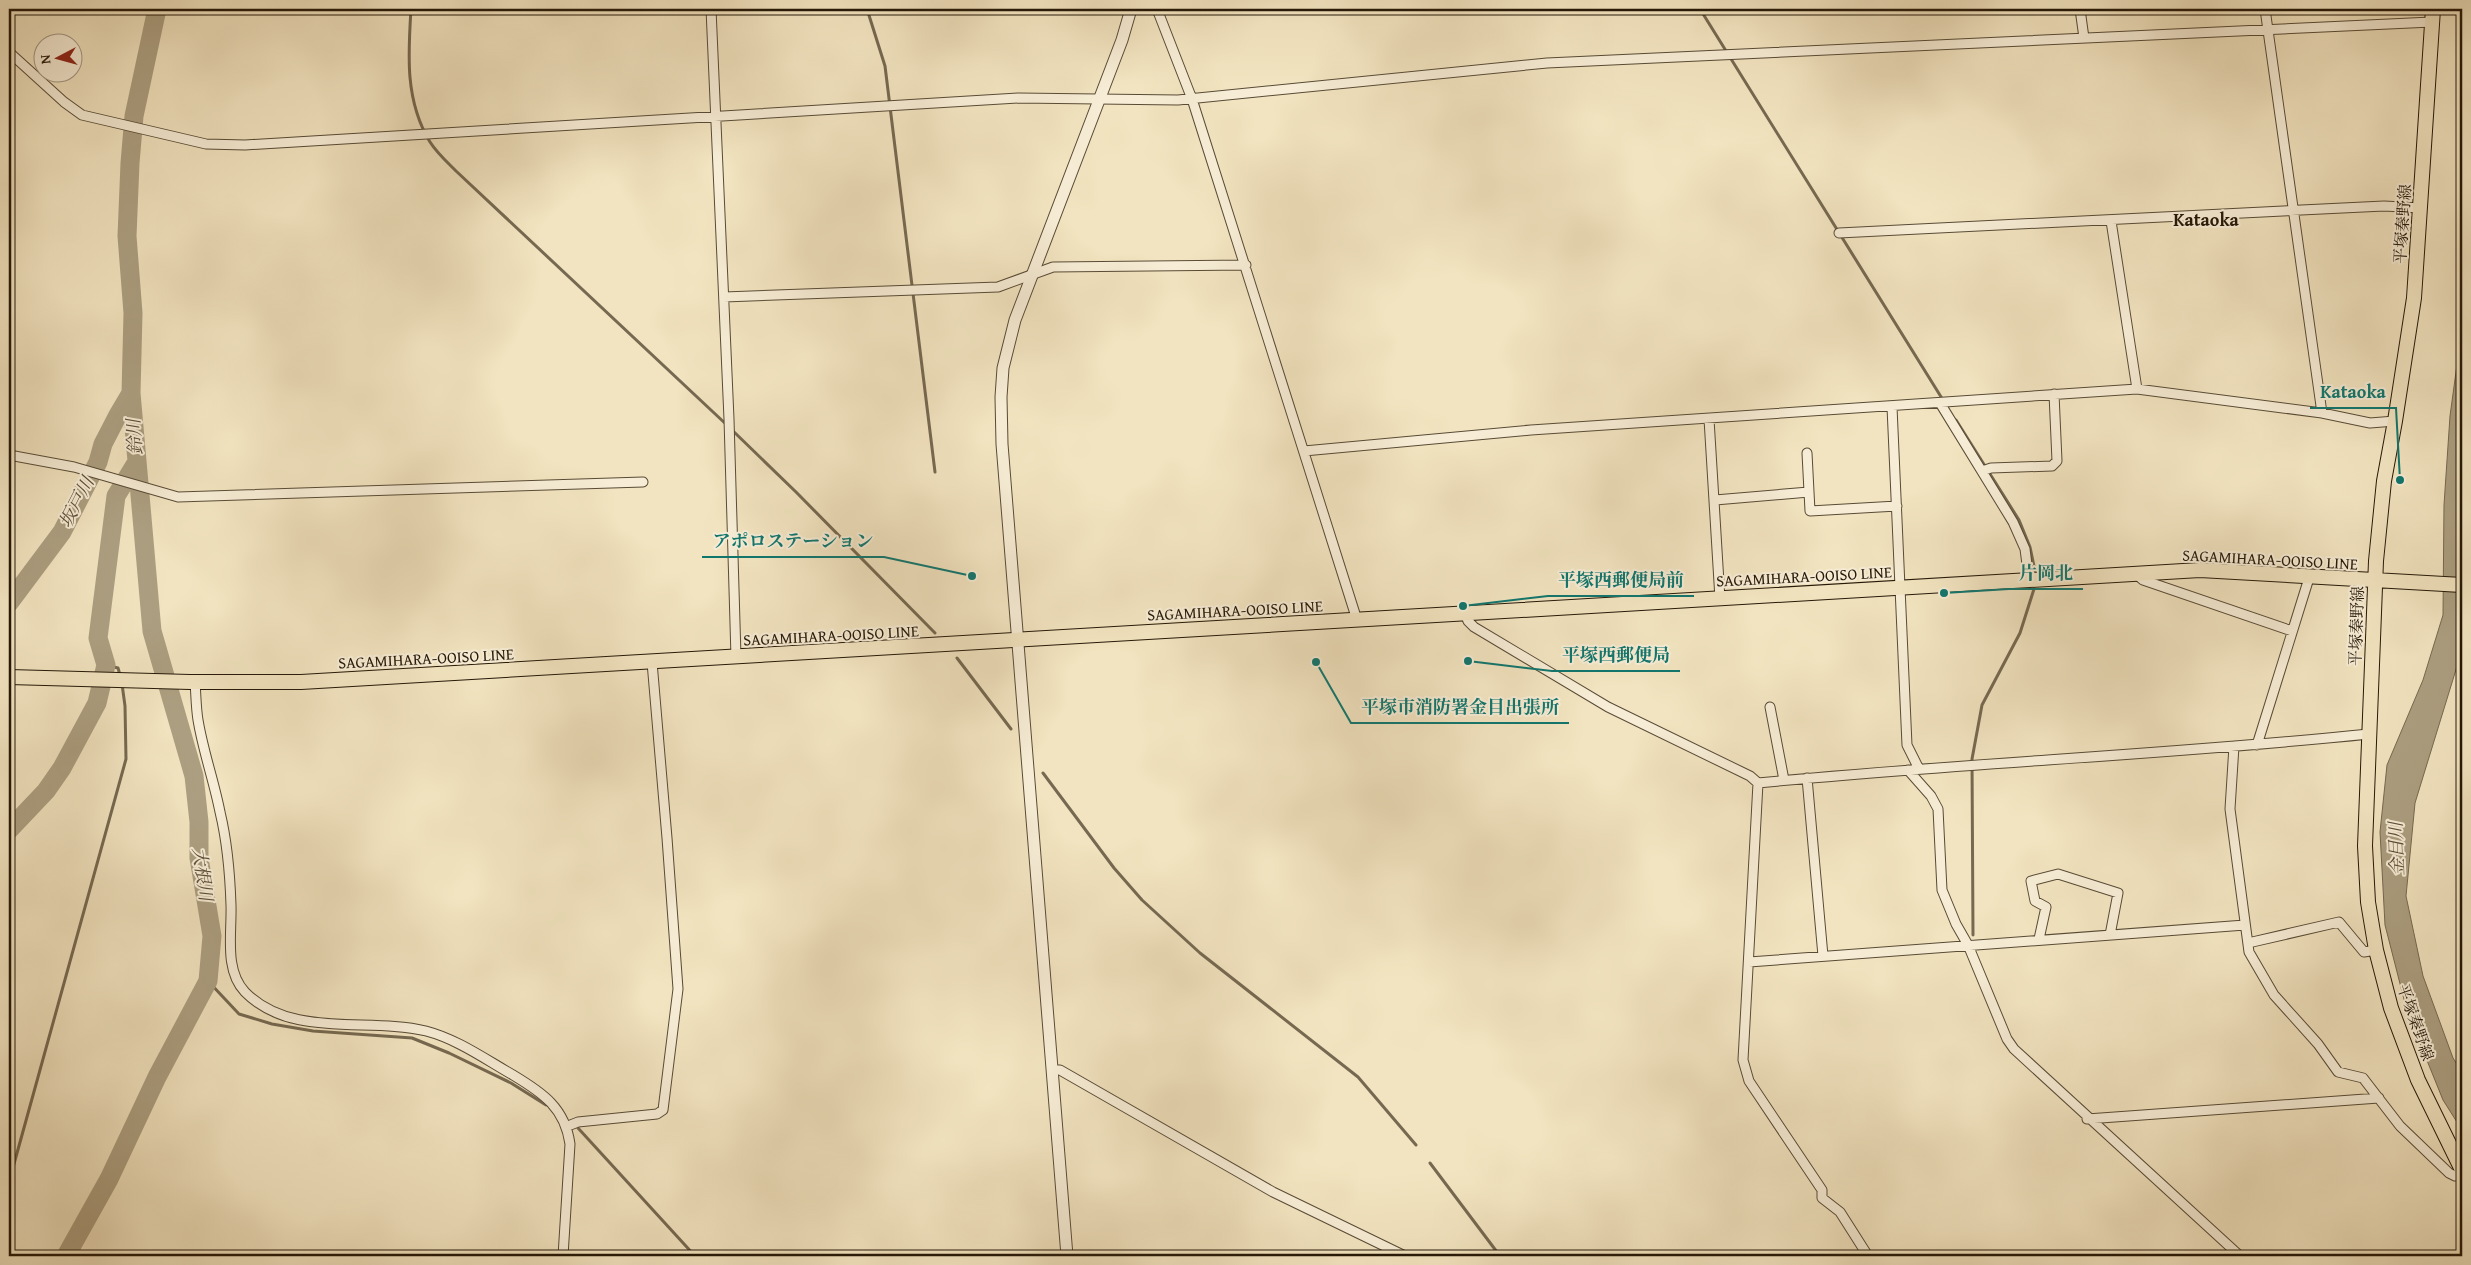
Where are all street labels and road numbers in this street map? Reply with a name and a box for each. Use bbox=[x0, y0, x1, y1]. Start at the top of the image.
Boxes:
street label: 平塚秦野線 bbox=[2387, 183, 2417, 265]
street label: SAGAMIHARA-OOISO LINE bbox=[2182, 542, 2358, 576]
street label: SAGAMIHARA-OOISO LINE bbox=[1716, 559, 1892, 593]
street label: 平塚秦野線 bbox=[2343, 586, 2369, 666]
street label: SAGAMIHARA-OOISO LINE bbox=[1147, 593, 1323, 627]
street label: SAGAMIHARA-OOISO LINE bbox=[743, 618, 919, 652]
street label: SAGAMIHARA-OOISO LINE bbox=[338, 641, 514, 675]
street label: 平塚秦野線 bbox=[2392, 980, 2440, 1064]

